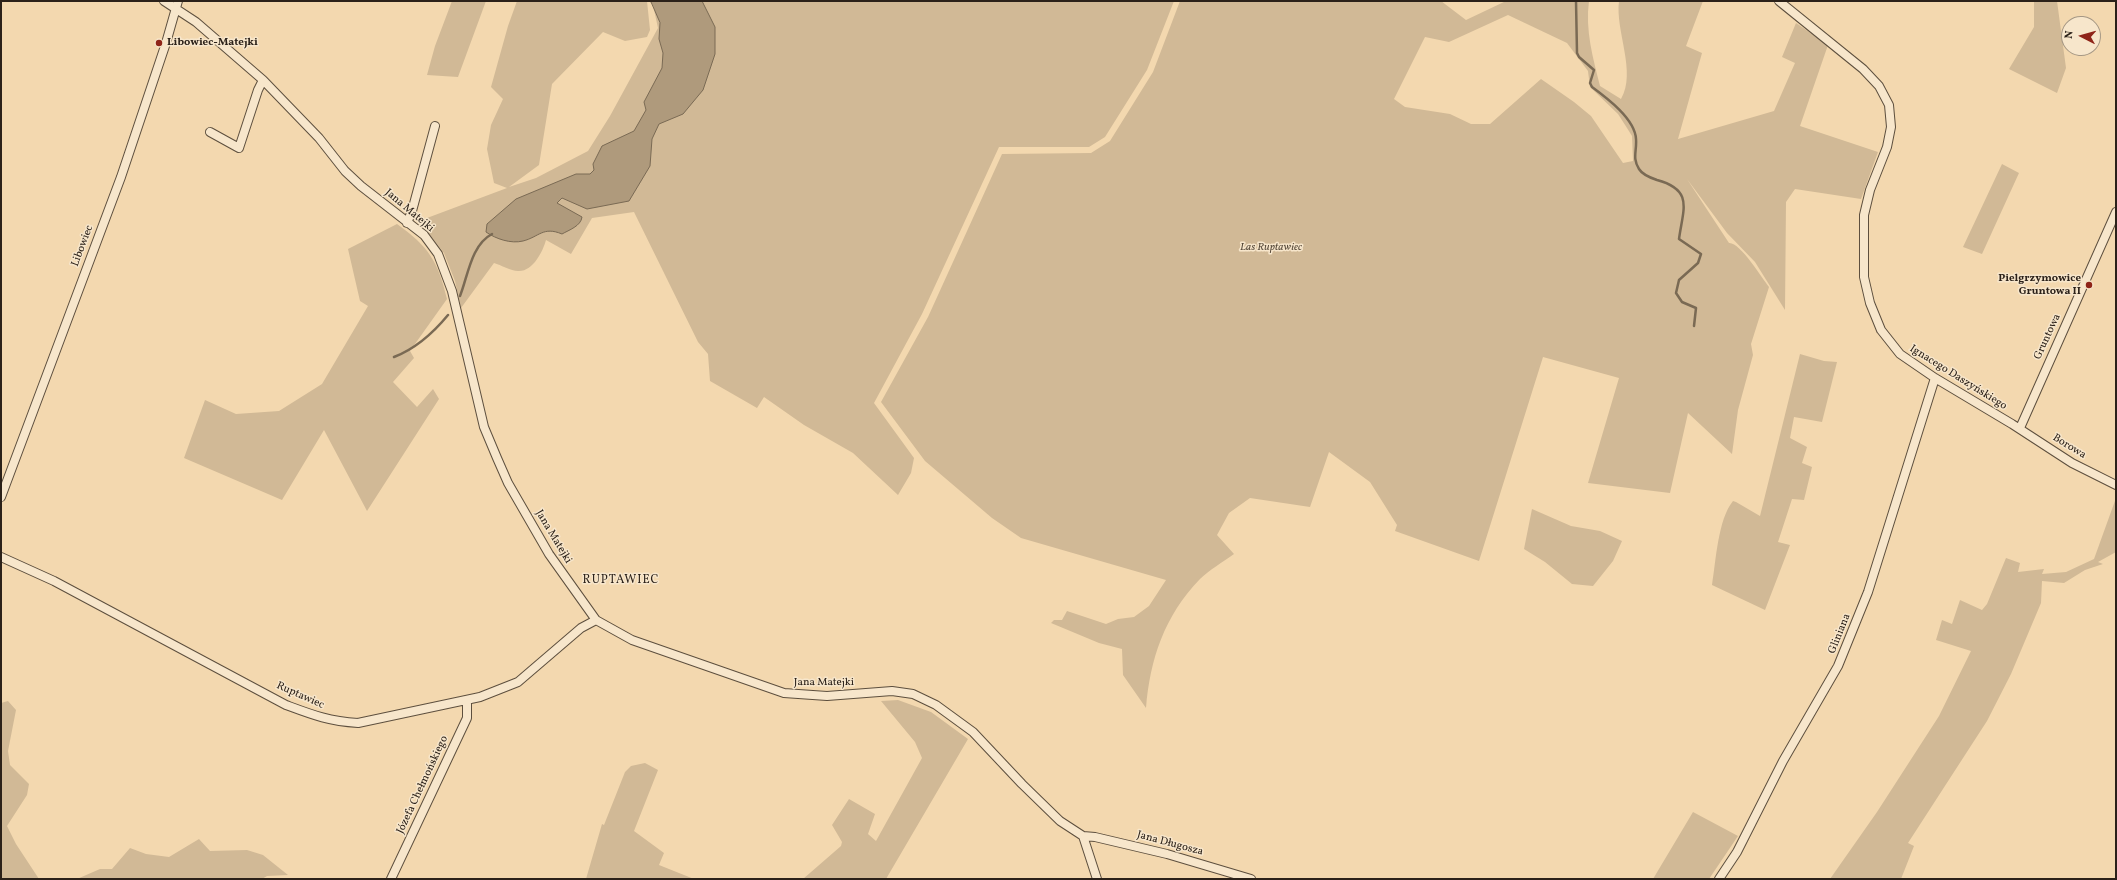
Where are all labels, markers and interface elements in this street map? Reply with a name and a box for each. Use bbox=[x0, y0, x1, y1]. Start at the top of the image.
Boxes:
north arrow bbox=[2061, 16, 2101, 56]
text: N bbox=[2062, 30, 2077, 40]
place label: Libowiec-Matejki bbox=[167, 36, 258, 50]
marker: Libowiec-Matejki bbox=[154, 38, 164, 48]
street label: Jana Matejki bbox=[382, 187, 436, 235]
street label: Libowiec bbox=[69, 223, 97, 269]
park label: Las Ruptawiec bbox=[1240, 241, 1302, 255]
place label: Pielgrzymowice Gruntowa II bbox=[1998, 272, 2081, 298]
marker: Pielgrzymowice Gruntowa II bbox=[2084, 280, 2094, 290]
street label: Gruntowa bbox=[2032, 312, 2064, 362]
street label: Ignacego Daszyńskiego bbox=[1907, 343, 2009, 413]
street label: Borowa bbox=[2050, 432, 2088, 462]
street label: Jana Matejki bbox=[532, 508, 574, 566]
district label: RUPTAWIEC bbox=[583, 574, 659, 588]
street label: Gliniana bbox=[1826, 612, 1854, 656]
street label: Jana Matejki bbox=[794, 676, 854, 690]
street label: Ruptawiec bbox=[274, 680, 326, 712]
street label: Józefa Chełmońskiego bbox=[394, 734, 452, 836]
street label: Jana Długosza bbox=[1135, 829, 1205, 859]

